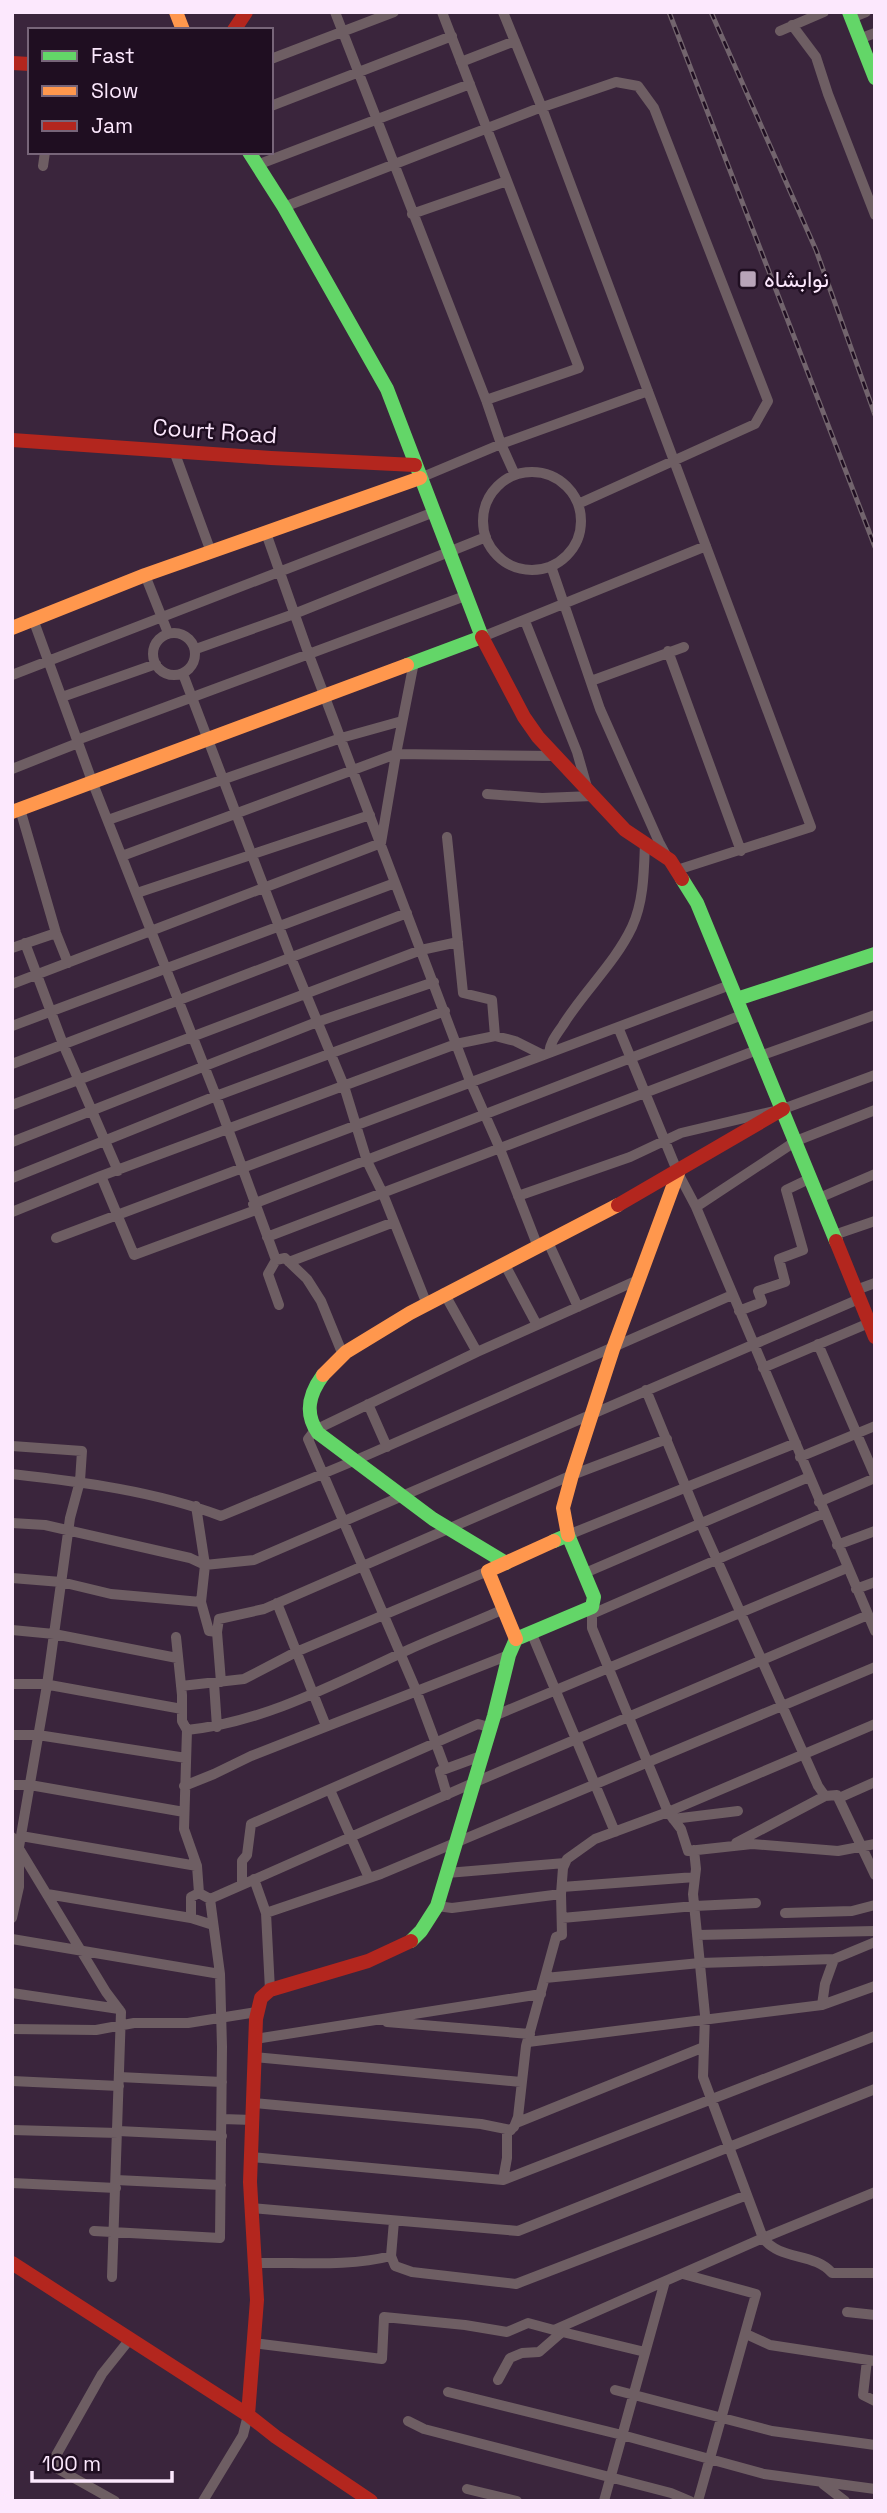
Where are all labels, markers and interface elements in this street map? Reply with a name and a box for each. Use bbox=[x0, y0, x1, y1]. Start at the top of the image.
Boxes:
legend bbox=[28, 28, 273, 154]
text: Fast bbox=[91, 42, 135, 69]
text: Slow bbox=[91, 77, 139, 104]
text: Jam bbox=[91, 112, 133, 139]
place label: نوابشاہ bbox=[764, 264, 829, 294]
marker: نوابشاہ bbox=[738, 269, 758, 289]
street label: Court Road bbox=[152, 412, 278, 450]
scale bar bbox=[32, 2440, 172, 2484]
text: 100 m bbox=[42, 2450, 101, 2477]

